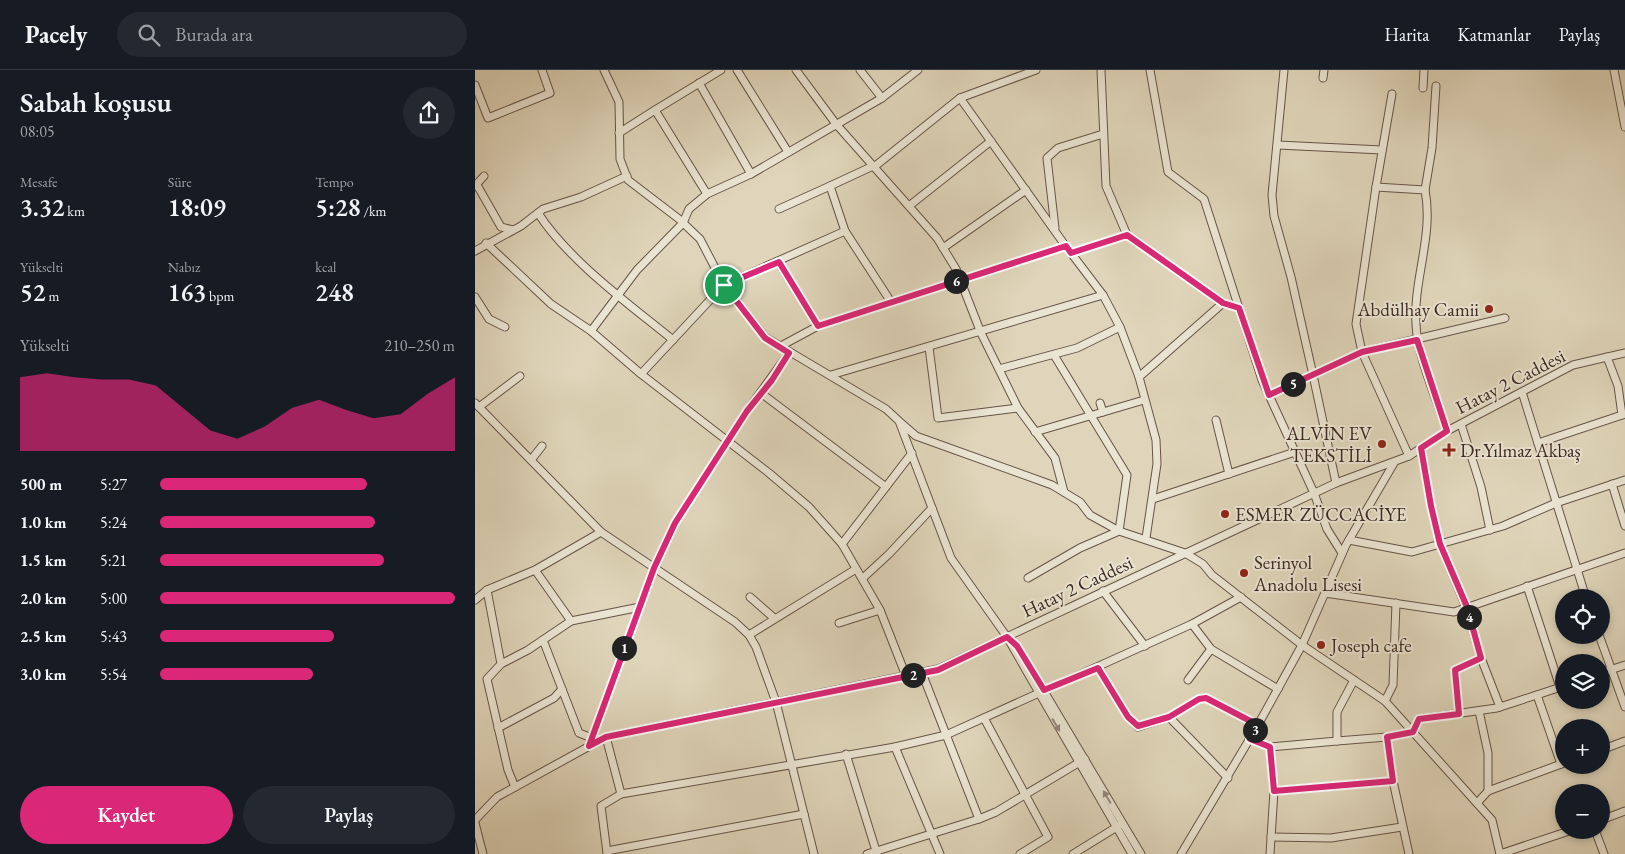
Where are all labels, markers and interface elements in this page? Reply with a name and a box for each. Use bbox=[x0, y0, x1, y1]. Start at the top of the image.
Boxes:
search box bbox=[117, 12, 467, 57]
text: Pacely bbox=[25, 19, 87, 50]
icon: search bbox=[135, 21, 163, 49]
text: Burada ara bbox=[175, 22, 253, 47]
text: Harita bbox=[1384, 23, 1429, 46]
text: Katmanlar bbox=[1457, 23, 1531, 46]
text: Paylaş bbox=[1559, 23, 1600, 46]
text: Sabah koşusu bbox=[20, 84, 172, 120]
button: share bbox=[403, 87, 455, 139]
text: 08:05 bbox=[20, 121, 55, 142]
text: Mesafe bbox=[20, 173, 57, 191]
text: Süre bbox=[168, 173, 192, 191]
text: Tempo bbox=[315, 173, 354, 191]
text: 3.32 bbox=[20, 191, 65, 223]
text: 18:09 bbox=[168, 191, 226, 223]
text: 5:28 bbox=[315, 191, 361, 223]
text: km bbox=[65, 202, 85, 220]
text: /km bbox=[361, 202, 386, 220]
text: Yükselti bbox=[20, 258, 63, 276]
text: Nabız bbox=[168, 258, 200, 276]
text: kcal bbox=[315, 258, 336, 276]
pin bbox=[703, 264, 745, 306]
pin: 6 bbox=[943, 268, 969, 294]
icon: arrive bbox=[710, 271, 738, 299]
text: 6 bbox=[953, 272, 960, 290]
text: 52 bbox=[20, 276, 46, 308]
text: 163 bbox=[168, 276, 206, 308]
text: 248 bbox=[315, 276, 354, 308]
text: m bbox=[46, 287, 59, 305]
text: bpm bbox=[206, 287, 234, 305]
place label: Abdülhay Camii bbox=[1356, 297, 1479, 322]
marker: Abdülhay Camii bbox=[1483, 303, 1495, 315]
text: Yükselti bbox=[20, 335, 69, 356]
text: 210–250 m bbox=[384, 335, 455, 356]
street label: Hatay 2 Caddesi bbox=[1451, 343, 1570, 420]
pin: 5 bbox=[1281, 372, 1305, 396]
text: 5 bbox=[1290, 375, 1297, 393]
place label: ALVİN EV TEKSTİLİ bbox=[1285, 421, 1373, 468]
marker: ALVİN EV TEKSTİLİ bbox=[1376, 438, 1388, 450]
place label: Dr.Yılmaz Akbaş bbox=[1460, 438, 1581, 463]
marker: Dr.Yılmaz Akbaş bbox=[1442, 443, 1456, 457]
text: 500 m bbox=[20, 474, 62, 495]
text: 5:27 bbox=[100, 474, 127, 495]
place label: ESMER ZÜCCACİYE bbox=[1235, 502, 1407, 527]
marker: ESMER ZÜCCACİYE bbox=[1219, 508, 1231, 520]
text: 1.0 km bbox=[20, 512, 66, 533]
text: 5:24 bbox=[100, 512, 127, 533]
text: 1.5 km bbox=[20, 550, 66, 571]
text: 5:21 bbox=[100, 550, 127, 571]
street label: Hatay 2 Caddesi bbox=[1018, 550, 1137, 623]
place label: Serinyol Anadolu Lisesi bbox=[1253, 550, 1362, 597]
marker: Serinyol Anadolu Lisesi bbox=[1238, 567, 1250, 579]
text: 2.0 km bbox=[20, 588, 66, 609]
text: 5:00 bbox=[100, 588, 127, 609]
map controls bbox=[1555, 589, 1610, 839]
button: locate bbox=[1555, 589, 1610, 644]
pin: 4 bbox=[1457, 604, 1481, 630]
text: 4 bbox=[1466, 608, 1473, 626]
text: 2.5 km bbox=[20, 626, 66, 647]
text: 5:43 bbox=[100, 626, 127, 647]
place label: Joseph cafe bbox=[1329, 633, 1412, 658]
pin: 1 bbox=[611, 636, 637, 660]
text: 1 bbox=[621, 639, 628, 657]
marker: Joseph cafe bbox=[1315, 639, 1327, 651]
button: layers bbox=[1555, 654, 1610, 709]
pin: 2 bbox=[901, 662, 925, 688]
text: 3.0 km bbox=[20, 664, 66, 685]
text: 5:54 bbox=[100, 664, 127, 685]
text: 2 bbox=[910, 666, 917, 684]
pin: 3 bbox=[1243, 718, 1267, 742]
one-way arrow bbox=[1052, 719, 1061, 732]
button: + bbox=[1555, 719, 1610, 774]
text: 3 bbox=[1252, 721, 1259, 739]
button: − bbox=[1555, 784, 1610, 839]
button: Kaydet bbox=[20, 786, 233, 844]
button: Paylaş bbox=[243, 786, 455, 844]
one-way arrow bbox=[1103, 790, 1112, 803]

